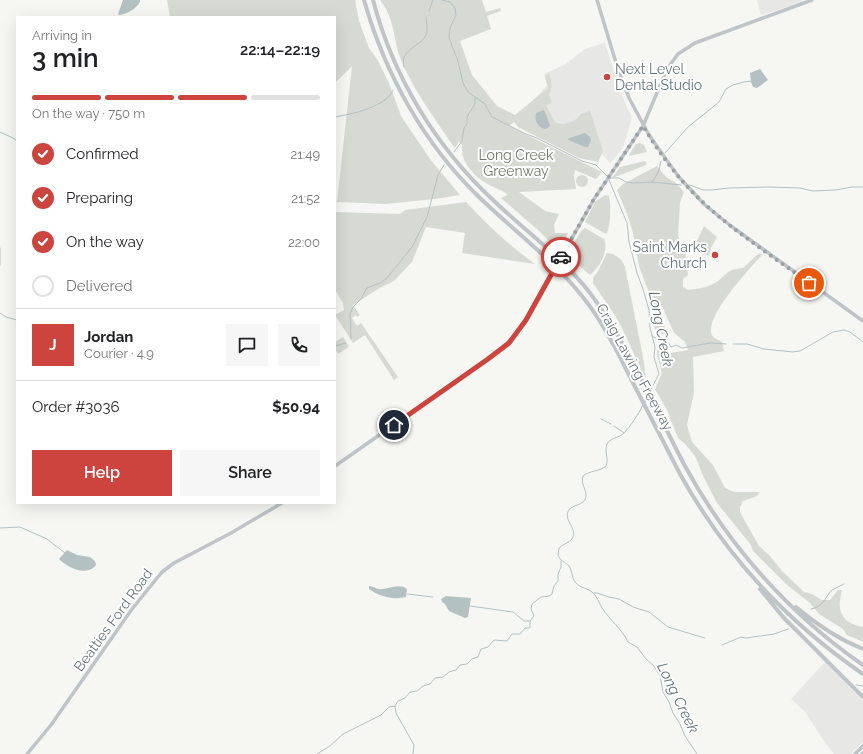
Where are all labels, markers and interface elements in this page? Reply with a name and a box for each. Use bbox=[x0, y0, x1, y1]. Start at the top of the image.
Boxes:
text: Arriving in bbox=[32, 28, 92, 43]
text: 22:14–22:19 bbox=[240, 41, 320, 59]
text: 3 min bbox=[32, 43, 99, 73]
place label: Next Level Dental Studio bbox=[615, 61, 702, 93]
marker: Next Level Dental Studio bbox=[602, 72, 612, 82]
text: On the way · 750 m bbox=[32, 106, 145, 121]
icon: check bbox=[32, 143, 54, 165]
text: Confirmed bbox=[66, 145, 139, 163]
text: 21:49 bbox=[291, 147, 320, 162]
park label: Long Creek Greenway bbox=[479, 147, 554, 179]
icon: check bbox=[32, 187, 54, 209]
text: Preparing bbox=[66, 189, 133, 207]
text: 21:52 bbox=[291, 191, 320, 206]
icon: check bbox=[32, 231, 54, 253]
text: On the way bbox=[66, 233, 144, 251]
text: 22:00 bbox=[288, 235, 320, 250]
courier bbox=[541, 237, 581, 277]
place label: Saint Marks Church bbox=[633, 239, 707, 271]
icon: car bbox=[550, 246, 572, 268]
marker: Saint Marks Church bbox=[710, 250, 720, 260]
pin bbox=[792, 266, 826, 300]
icon: bag bbox=[798, 272, 820, 294]
text: Delivered bbox=[66, 277, 133, 295]
water label: Long Creek bbox=[645, 290, 677, 368]
street label: Craig Lawing Freeway bbox=[593, 301, 677, 434]
button: chat bbox=[226, 324, 268, 366]
button: phone bbox=[278, 324, 320, 366]
text: Jordan bbox=[84, 328, 133, 346]
text: J bbox=[49, 336, 57, 354]
text: Courier · 4.9 bbox=[84, 346, 154, 361]
text: Order #3036 bbox=[32, 398, 120, 416]
text: $50.94 bbox=[272, 398, 320, 416]
pin bbox=[377, 408, 411, 442]
icon: home bbox=[383, 414, 405, 436]
button: Help bbox=[32, 450, 172, 496]
button: Share bbox=[180, 450, 320, 496]
street label: Beatties Ford Road bbox=[70, 566, 156, 674]
water label: Long Creek bbox=[653, 660, 703, 736]

